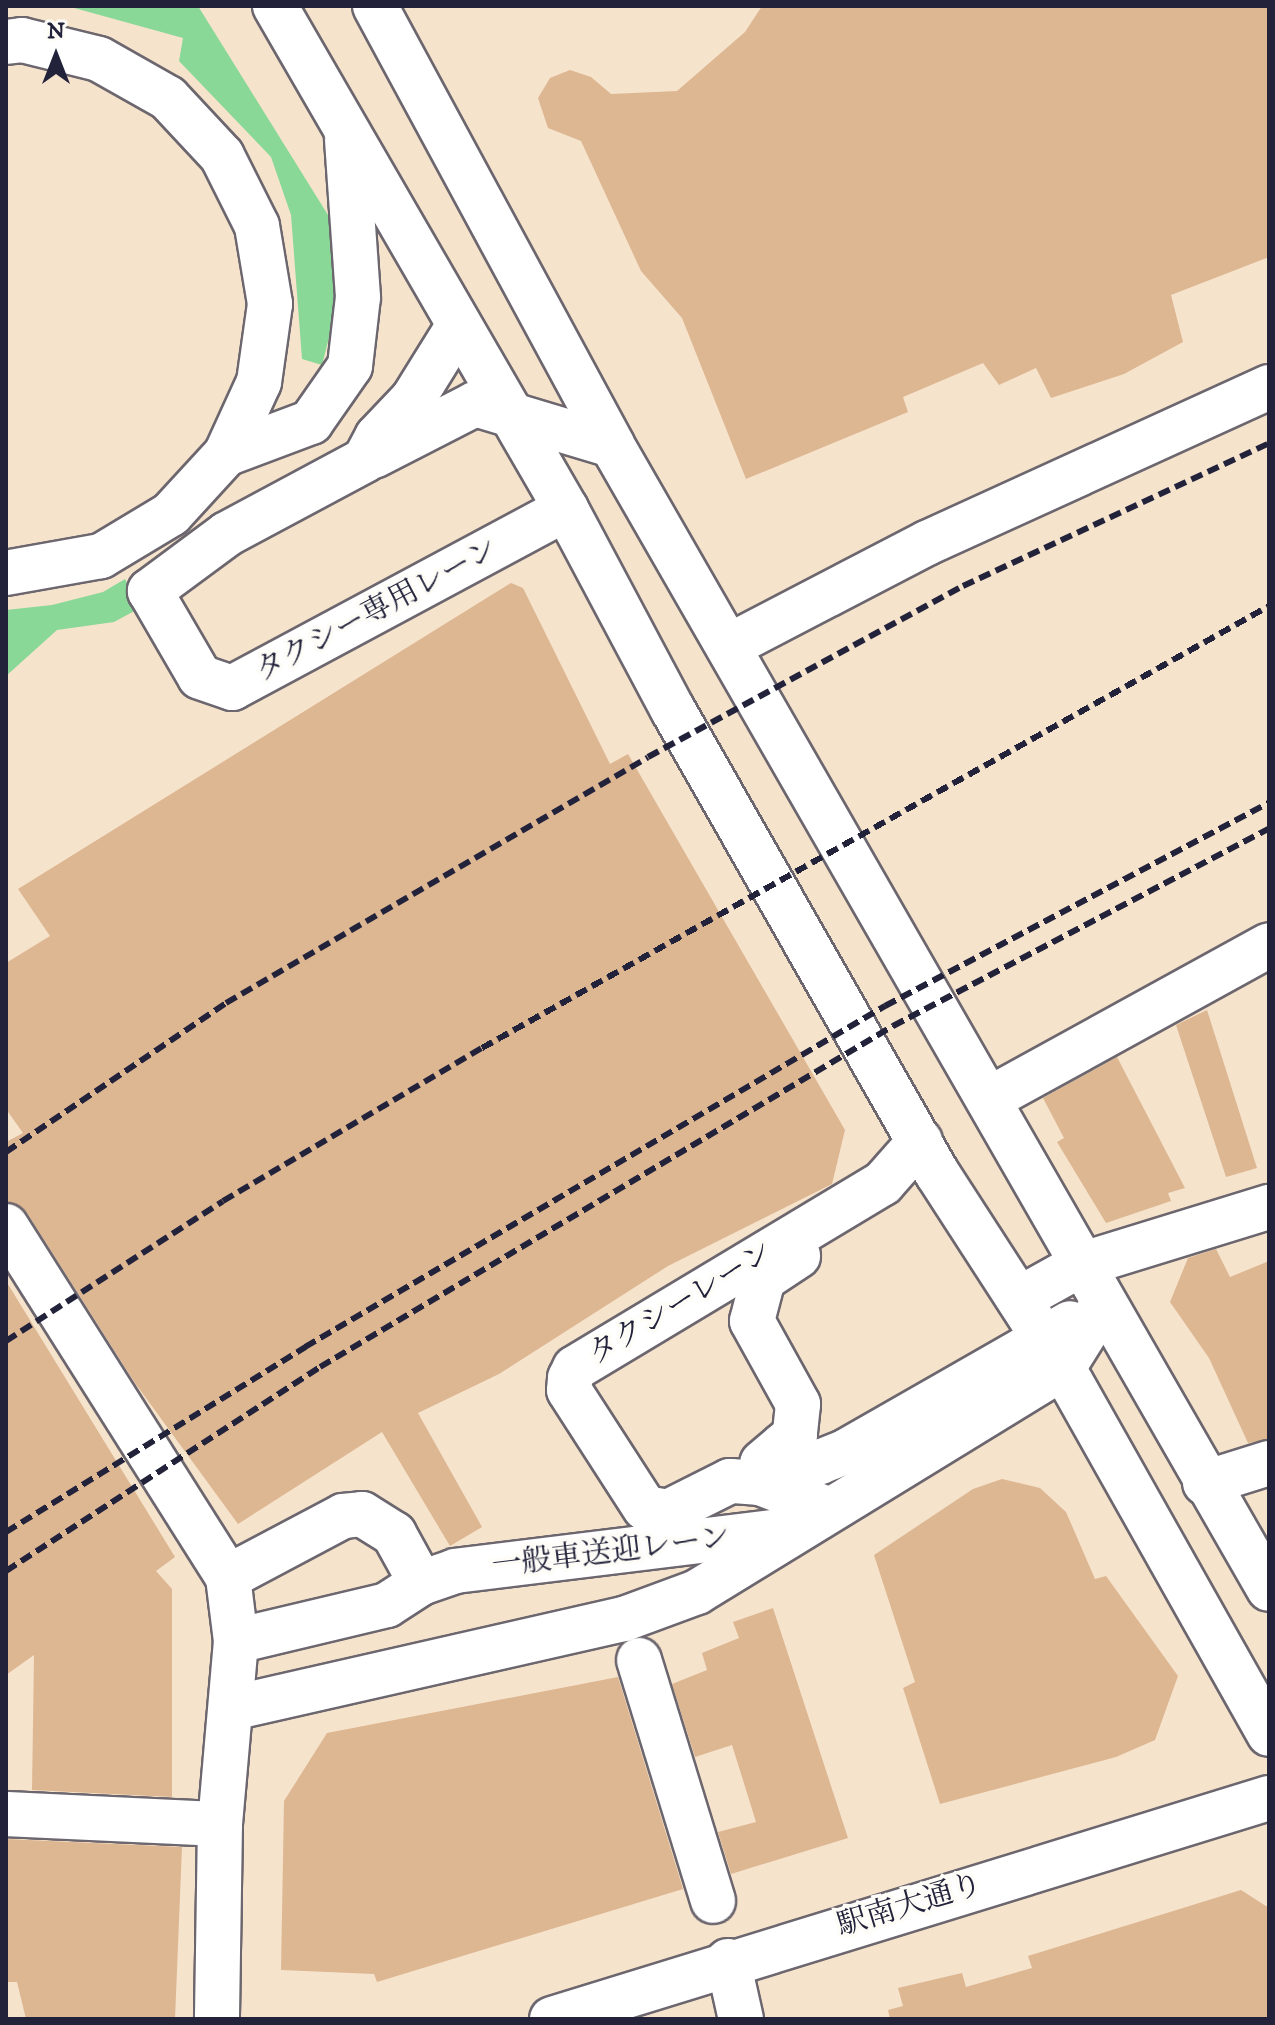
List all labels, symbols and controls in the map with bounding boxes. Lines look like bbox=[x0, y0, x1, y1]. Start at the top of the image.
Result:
north arrow bbox=[16, 16, 96, 96]
text: N bbox=[47, 18, 65, 45]
street label: タクシー専用レーン bbox=[249, 532, 505, 690]
street label: タクシーレーン bbox=[582, 1234, 780, 1374]
street label: 一般車送迎レーン bbox=[490, 1521, 732, 1585]
street label: 駅南大通り bbox=[833, 1867, 987, 1945]

